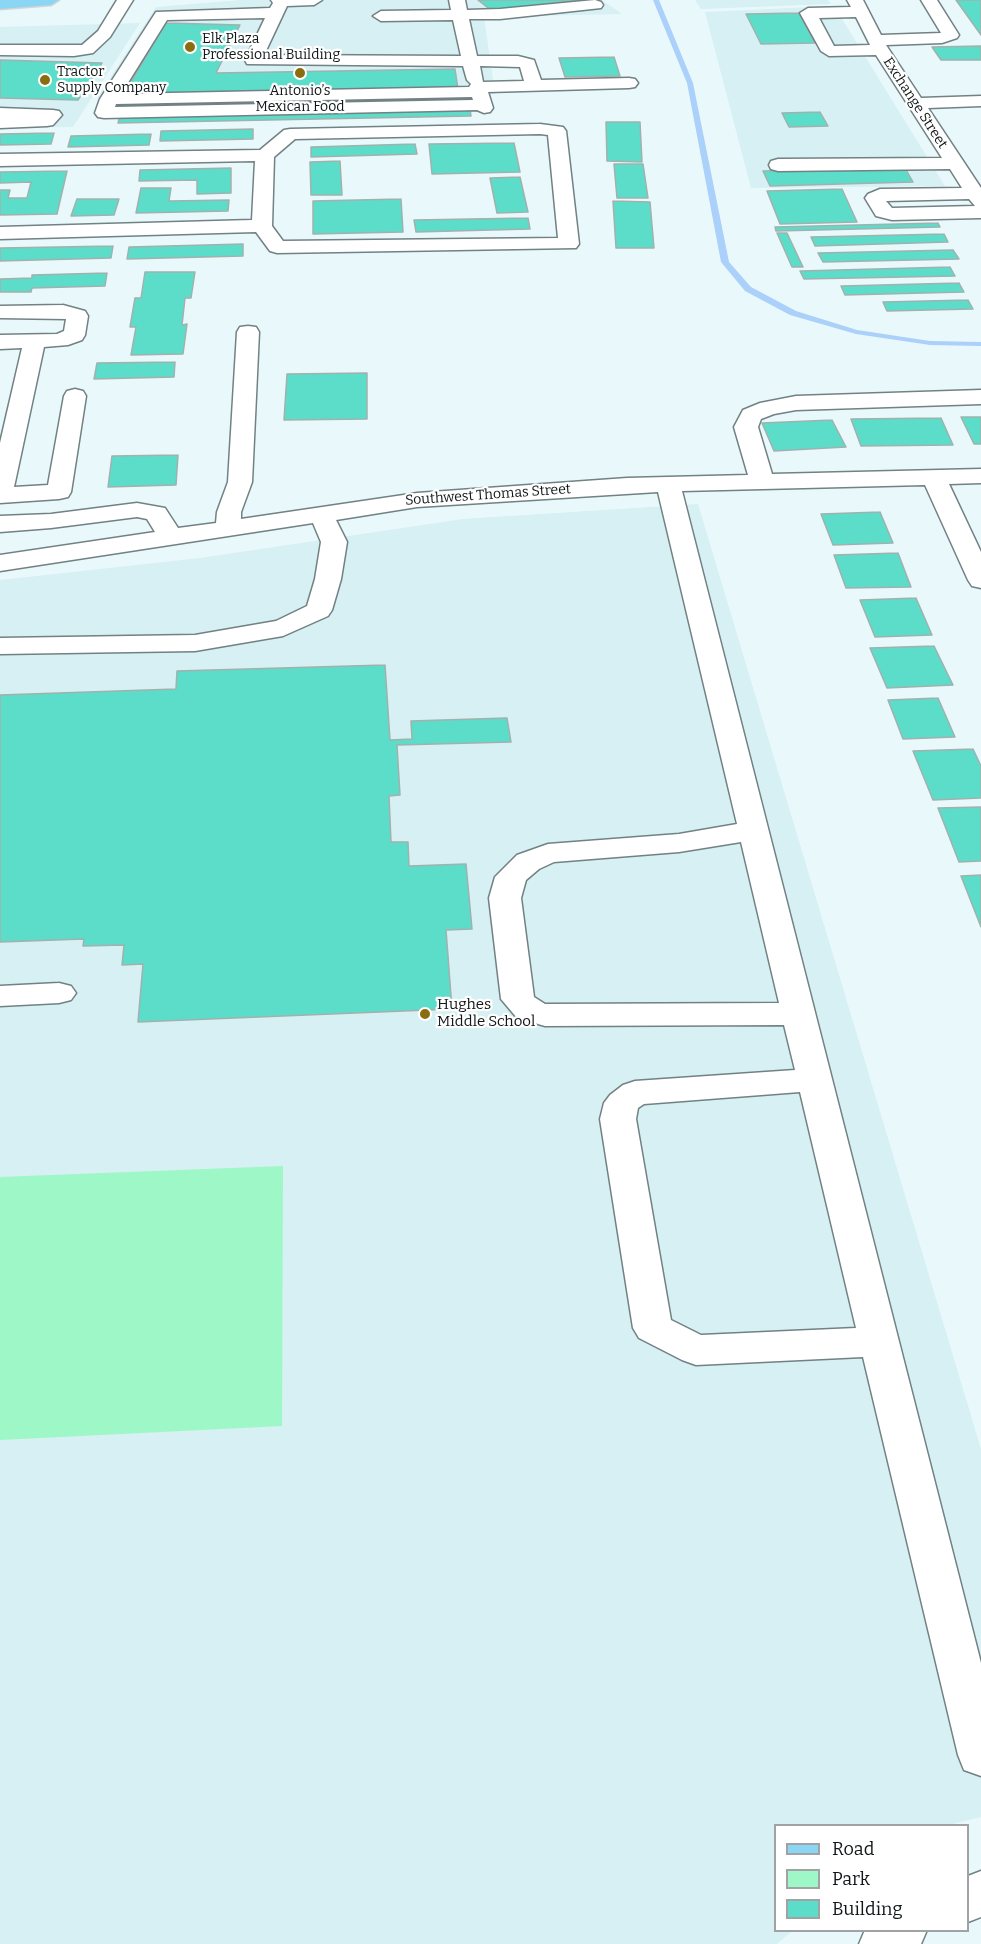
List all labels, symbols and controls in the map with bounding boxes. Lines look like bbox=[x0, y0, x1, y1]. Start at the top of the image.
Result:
place label: Elk Plaza Professional Building bbox=[202, 31, 340, 63]
marker: Elk Plaza Professional Building bbox=[183, 40, 197, 54]
street label: Exchange Street bbox=[879, 54, 951, 152]
place label: Tractor Supply Company bbox=[57, 64, 166, 96]
marker: Antonio’s Mexican Food bbox=[293, 66, 307, 80]
marker: Tractor Supply Company bbox=[38, 73, 52, 87]
place label: Antonio’s Mexican Food bbox=[256, 83, 344, 116]
street label: Southwest Thomas Street bbox=[405, 481, 571, 509]
place label: Hughes Middle School bbox=[437, 996, 535, 1031]
marker: Hughes Middle School bbox=[418, 1007, 432, 1021]
legend bbox=[774, 1824, 969, 1932]
text: Road bbox=[832, 1838, 874, 1860]
text: Park bbox=[832, 1868, 870, 1890]
text: Building bbox=[832, 1898, 903, 1920]

